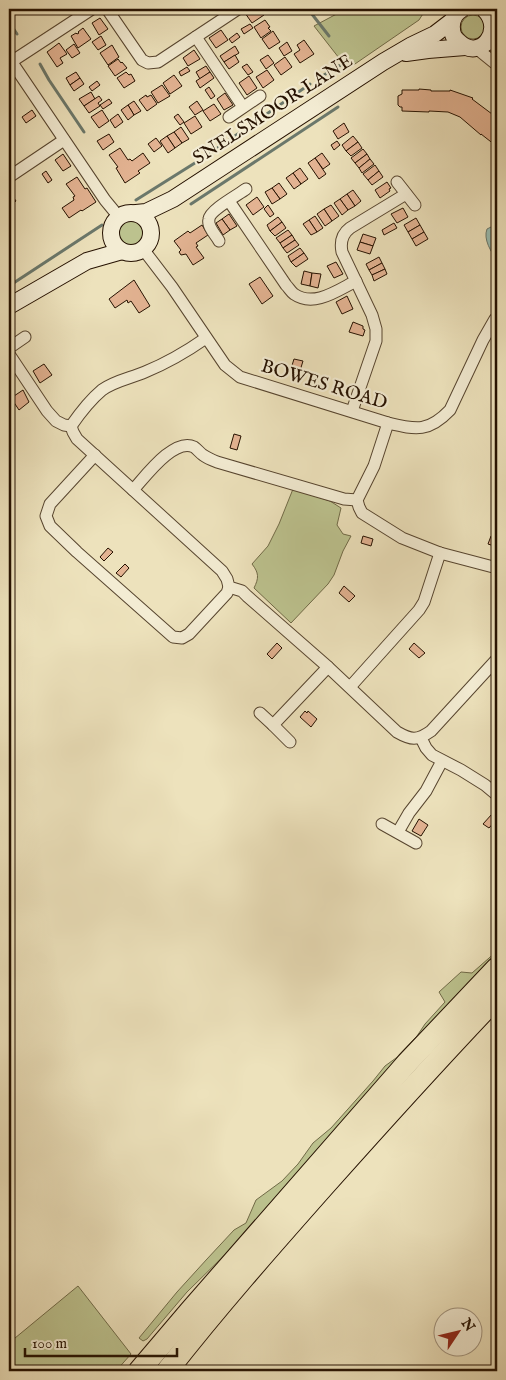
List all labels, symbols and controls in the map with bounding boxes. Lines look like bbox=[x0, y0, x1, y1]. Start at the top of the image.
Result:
street label: SNELSMOOR LANE bbox=[188, 49, 358, 171]
street label: BOWES ROAD bbox=[258, 354, 390, 416]
north arrow bbox=[434, 1308, 484, 1358]
text: N bbox=[456, 1314, 479, 1335]
scale bar bbox=[25, 1325, 178, 1357]
text: 100 m bbox=[32, 1334, 68, 1353]

